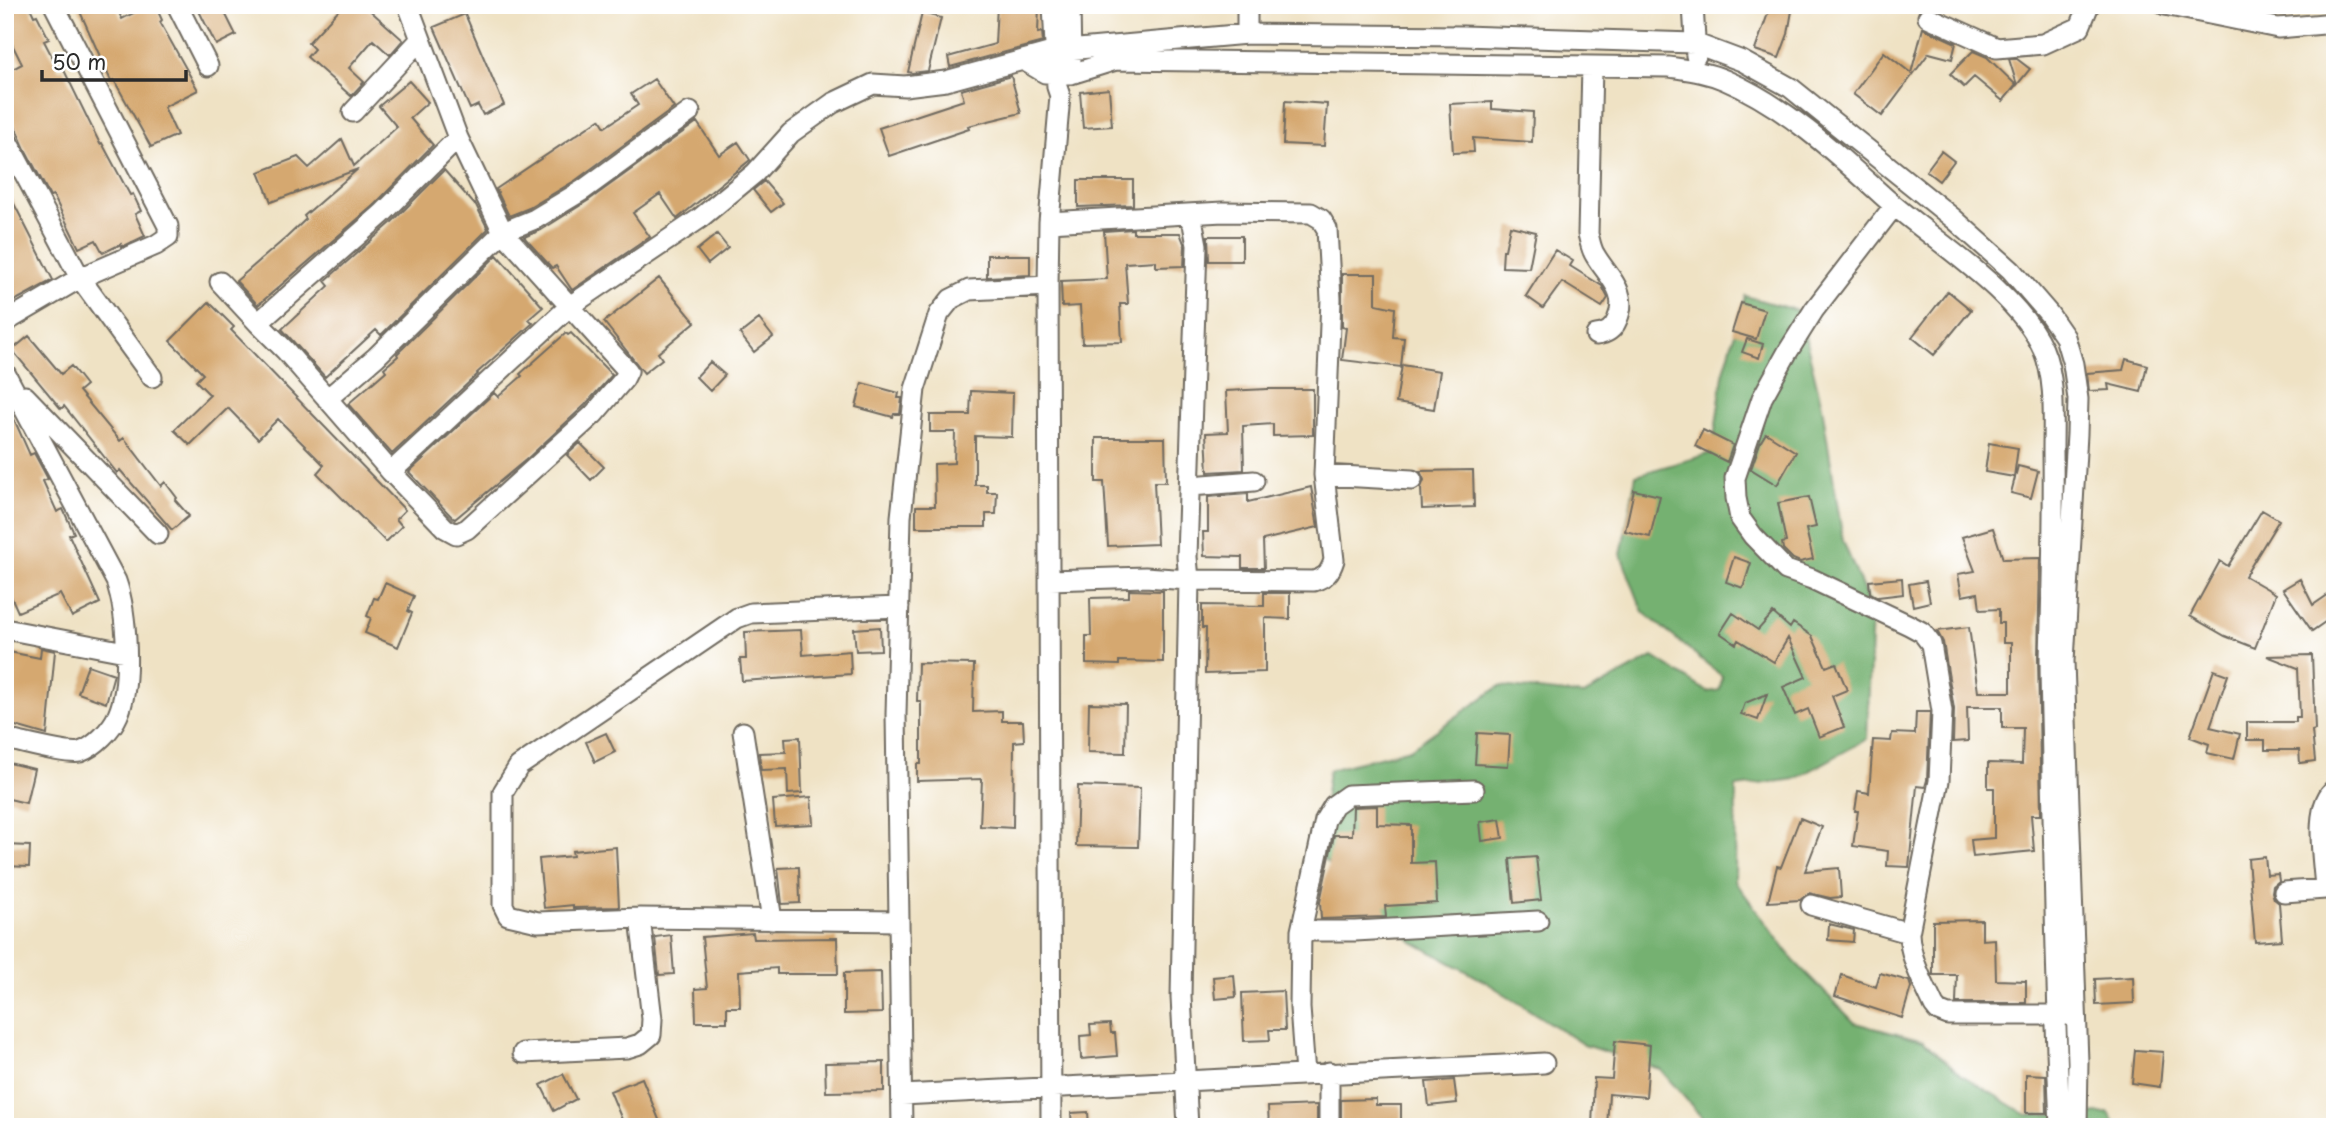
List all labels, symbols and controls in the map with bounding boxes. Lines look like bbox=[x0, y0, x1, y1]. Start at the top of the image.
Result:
scale bar bbox=[42, 38, 186, 82]
text: 50 m bbox=[52, 45, 106, 77]

